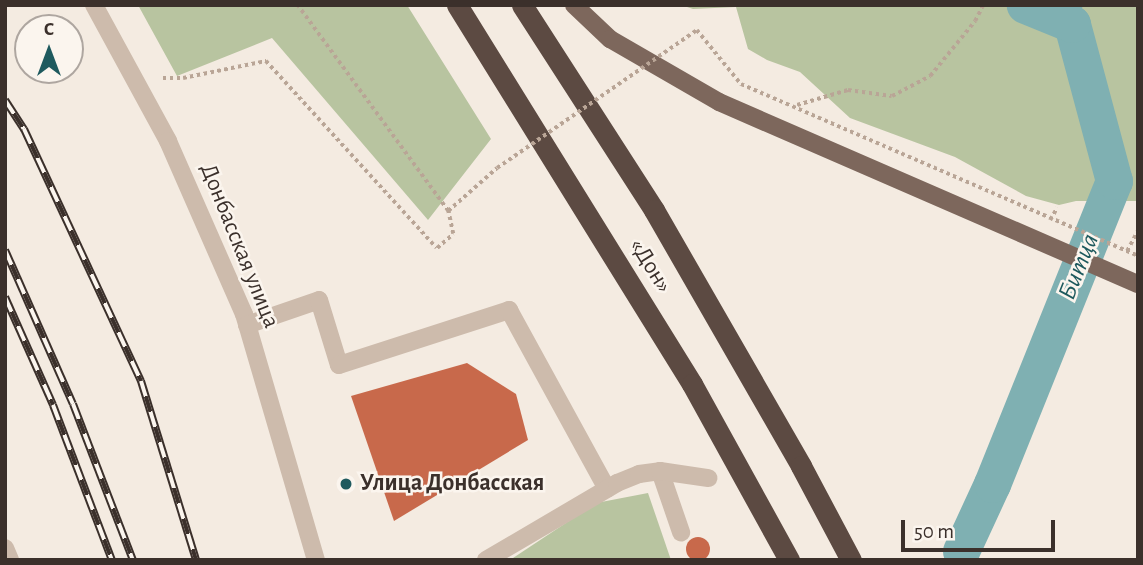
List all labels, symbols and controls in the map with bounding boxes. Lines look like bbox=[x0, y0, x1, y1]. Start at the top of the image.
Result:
north arrow bbox=[14, 14, 84, 84]
text: С bbox=[44, 20, 54, 39]
street label: Донбасская улица bbox=[193, 159, 285, 333]
water label: Битца bbox=[1052, 229, 1106, 305]
street label: «Дон» bbox=[622, 233, 678, 299]
place label: Улица Донбасская bbox=[360, 470, 545, 498]
marker: Улица Донбасская bbox=[338, 476, 354, 492]
scale bar bbox=[905, 505, 1059, 550]
text: 50 m bbox=[914, 521, 954, 542]

